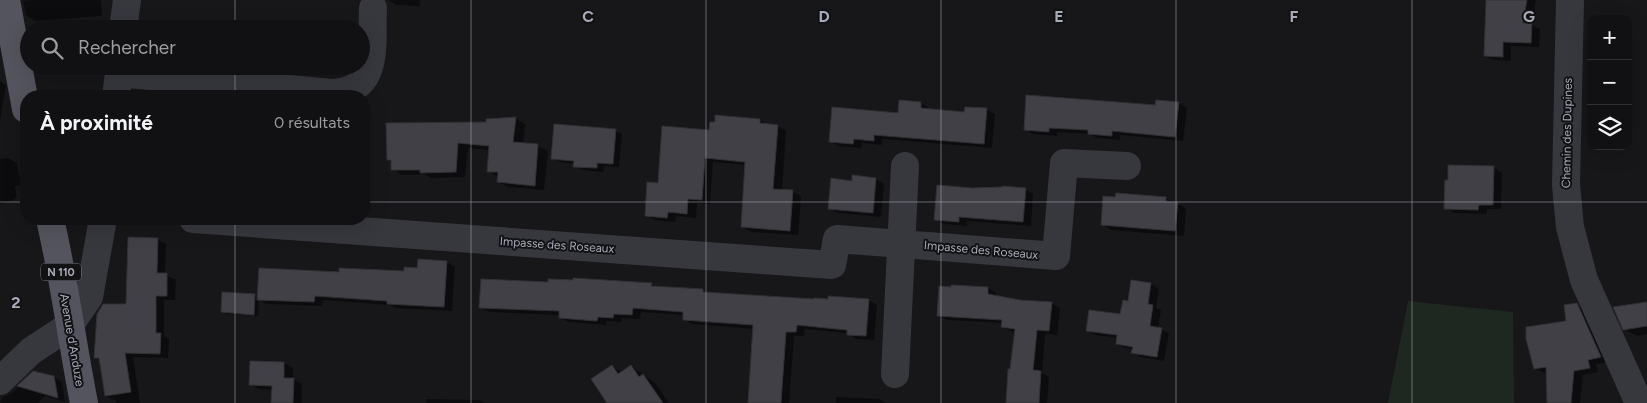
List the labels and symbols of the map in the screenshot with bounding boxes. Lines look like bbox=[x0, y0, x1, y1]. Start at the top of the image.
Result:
text: C bbox=[582, 7, 594, 26]
text: D bbox=[818, 7, 830, 26]
text: E bbox=[1054, 7, 1064, 26]
text: F bbox=[1290, 7, 1299, 26]
text: G bbox=[1523, 7, 1535, 26]
street label: Chemin des Dupines bbox=[1559, 77, 1575, 188]
street label: Impasse des Roseaux bbox=[499, 234, 615, 256]
street label: Impasse des Roseaux bbox=[923, 238, 1039, 262]
road number: N 110 bbox=[41, 264, 81, 280]
text: 2 bbox=[11, 293, 21, 312]
street label: Avenue d'Anduze bbox=[57, 293, 87, 388]

